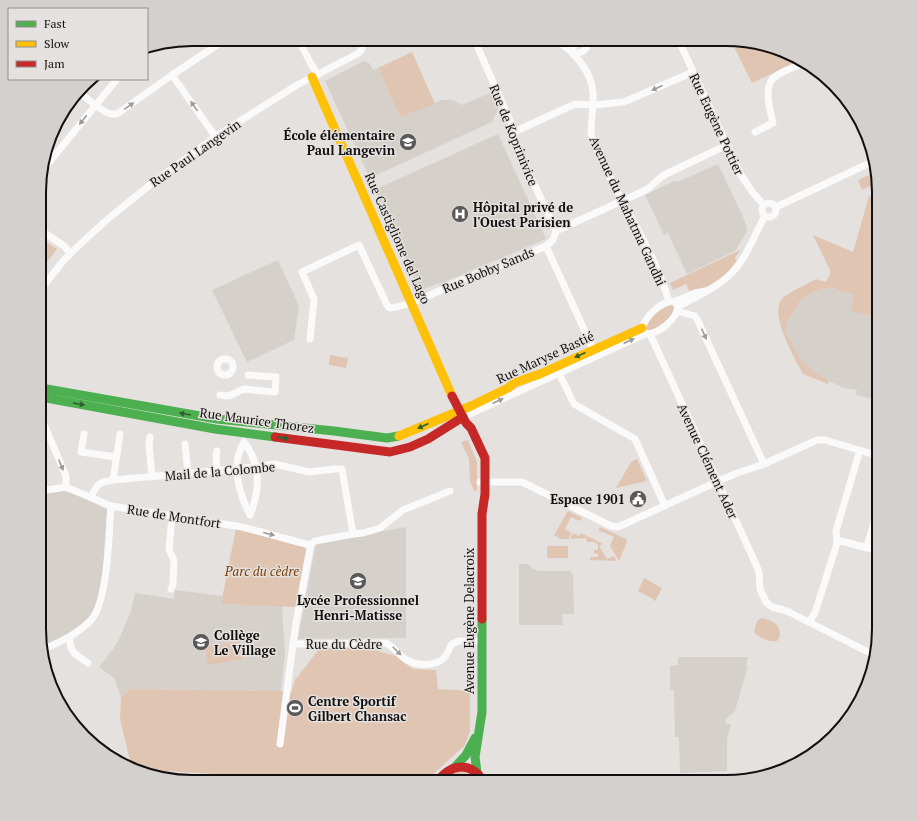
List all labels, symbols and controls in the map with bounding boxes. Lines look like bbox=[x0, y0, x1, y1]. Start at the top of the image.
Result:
legend bbox=[8, 8, 148, 80]
text: Fast bbox=[44, 16, 67, 31]
text: Slow bbox=[44, 36, 70, 51]
text: Jam bbox=[44, 56, 65, 71]
street label: Rue Eugène Pottier bbox=[685, 70, 749, 178]
street label: Rue de Koprinivice bbox=[485, 82, 543, 188]
one-way arrow bbox=[652, 85, 663, 91]
one-way arrow bbox=[190, 100, 198, 111]
one-way arrow bbox=[123, 102, 134, 110]
one-way arrow bbox=[78, 114, 87, 125]
street label: Rue Paul Langevin bbox=[146, 115, 244, 191]
place label: École élémentaire Paul Langevin bbox=[284, 126, 396, 159]
school or university icon: École élémentaire Paul Langevin bbox=[398, 132, 418, 152]
street label: Avenue du Mahatma Gandhi bbox=[585, 133, 671, 289]
street label: Rue Castiglione del Lago bbox=[361, 169, 435, 307]
place label: Hôpital privé de l'Ouest Parisien bbox=[473, 198, 573, 231]
hospital icon: Hôpital privé de l'Ouest Parisien bbox=[450, 204, 470, 224]
street label: Rue Bobby Sands bbox=[439, 242, 537, 298]
street label: Rue Maryse Bastié bbox=[493, 326, 597, 388]
one-way arrow bbox=[701, 328, 707, 340]
one-way arrow bbox=[624, 338, 635, 344]
one-way arrow bbox=[575, 352, 586, 358]
one-way arrow bbox=[493, 398, 504, 404]
street label: Avenue Clément Ader bbox=[673, 400, 743, 522]
one-way arrow bbox=[73, 401, 85, 407]
street label: Rue Maurice Thorez bbox=[198, 403, 316, 437]
one-way arrow bbox=[179, 410, 191, 416]
one-way arrow bbox=[418, 423, 429, 429]
one-way arrow bbox=[277, 435, 289, 441]
street label: Mail de la Colombe bbox=[164, 457, 276, 485]
one-way arrow bbox=[58, 459, 64, 471]
public building icon: Espace 1901 bbox=[628, 489, 648, 509]
place label: Espace 1901 bbox=[550, 490, 625, 508]
street label: Rue de Montfort bbox=[126, 500, 222, 532]
one-way arrow bbox=[263, 531, 275, 537]
street label: Avenue Eugène Delacroix bbox=[460, 547, 478, 694]
park label: Parc du cèdre bbox=[224, 562, 299, 580]
school or university icon: Lycée Professionnel Henri-Matisse bbox=[348, 571, 368, 591]
place label: Lycée Professionnel Henri-Matisse bbox=[297, 591, 419, 624]
place label: Collège Le Village bbox=[214, 626, 276, 659]
school or university icon: Collège Le Village bbox=[191, 632, 211, 652]
street label: Rue du Cèdre bbox=[306, 635, 382, 653]
one-way arrow bbox=[392, 646, 401, 656]
place label: Centre Sportif Gilbert Chansac bbox=[308, 692, 407, 725]
sports icon: Centre Sportif Gilbert Chansac bbox=[285, 698, 305, 718]

